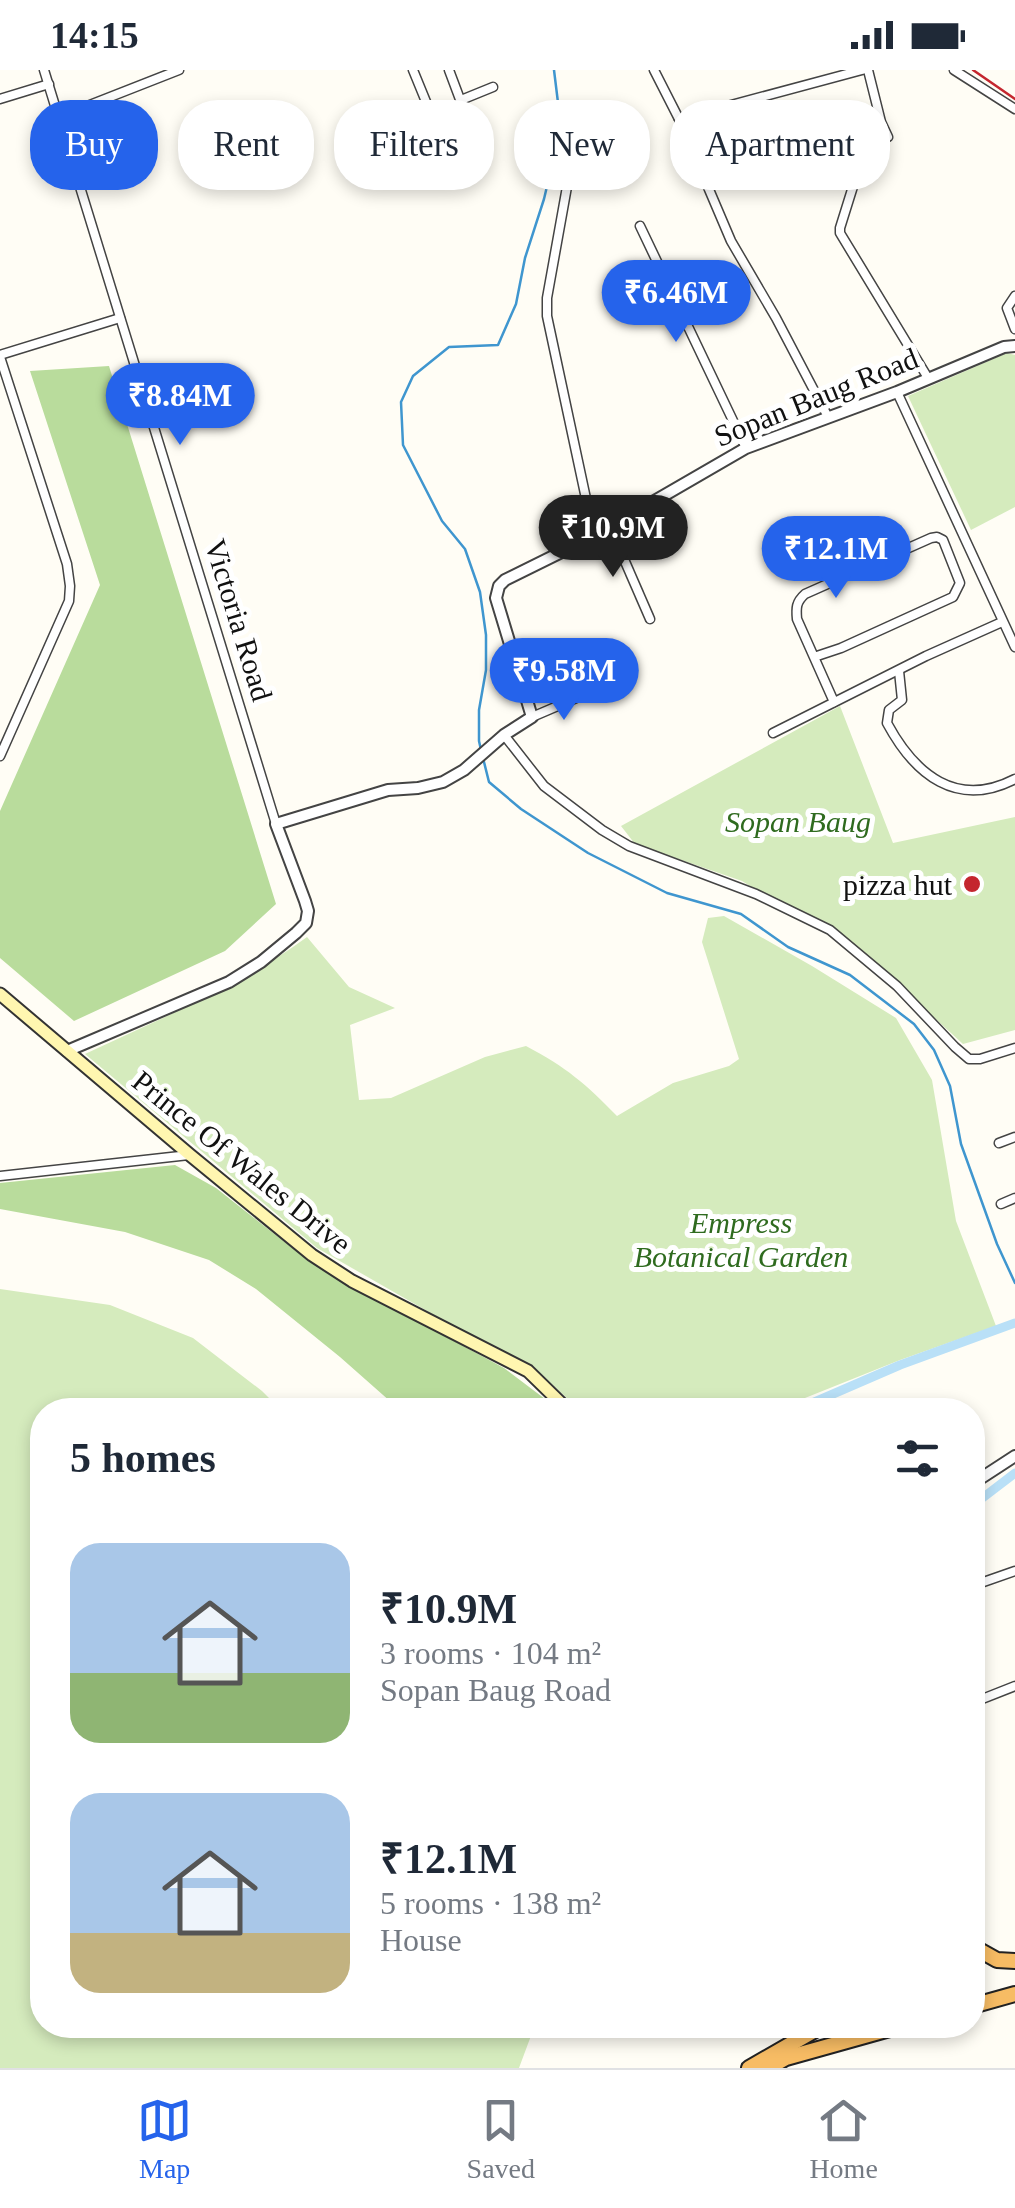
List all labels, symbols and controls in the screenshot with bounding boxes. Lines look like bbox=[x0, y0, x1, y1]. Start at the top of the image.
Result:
text: 14:15 bbox=[50, 14, 139, 56]
chip: Buy bbox=[30, 100, 158, 190]
chip: Rent bbox=[178, 100, 314, 190]
chip: Filters bbox=[334, 100, 494, 190]
chip: New bbox=[514, 100, 650, 190]
chip: Apartment bbox=[670, 100, 890, 190]
pin: ₹6.46M bbox=[595, 260, 757, 345]
text: ₹6.46M bbox=[624, 274, 728, 310]
street label: Sopan Baug Road bbox=[709, 341, 923, 453]
pin: ₹8.84M bbox=[99, 363, 261, 448]
text: ₹8.84M bbox=[128, 377, 232, 413]
pin: ₹10.9M bbox=[532, 495, 694, 580]
text: ₹10.9M bbox=[561, 509, 665, 545]
pin: ₹12.1M bbox=[755, 516, 917, 601]
text: ₹12.1M bbox=[784, 530, 888, 566]
street label: Victoria Road bbox=[199, 535, 279, 705]
pin: ₹9.58M bbox=[483, 638, 645, 723]
text: ₹9.58M bbox=[512, 652, 616, 688]
park label: Sopan Baug bbox=[725, 805, 871, 838]
place label: pizza hut bbox=[843, 868, 953, 901]
marker: pizza hut bbox=[961, 873, 983, 895]
street label: Prince Of Wales Drive bbox=[126, 1064, 358, 1260]
park label: Empress Botanical Garden bbox=[634, 1206, 848, 1273]
icon: filters bbox=[890, 1431, 945, 1486]
text: 5 homes bbox=[70, 1435, 216, 1481]
icon: home bbox=[150, 1583, 270, 1703]
text: ₹10.9M bbox=[380, 1586, 517, 1632]
text: 3 rooms · 104 m² bbox=[380, 1635, 601, 1671]
text: Sopan Baug Road bbox=[380, 1672, 611, 1708]
icon: home bbox=[150, 1833, 270, 1953]
text: ₹12.1M bbox=[380, 1836, 517, 1882]
text: 5 rooms · 138 m² bbox=[380, 1885, 601, 1921]
text: House bbox=[380, 1922, 462, 1958]
tab: Map bbox=[137, 2093, 192, 2185]
tab: Saved bbox=[467, 2093, 535, 2185]
tab: Home bbox=[809, 2093, 878, 2185]

